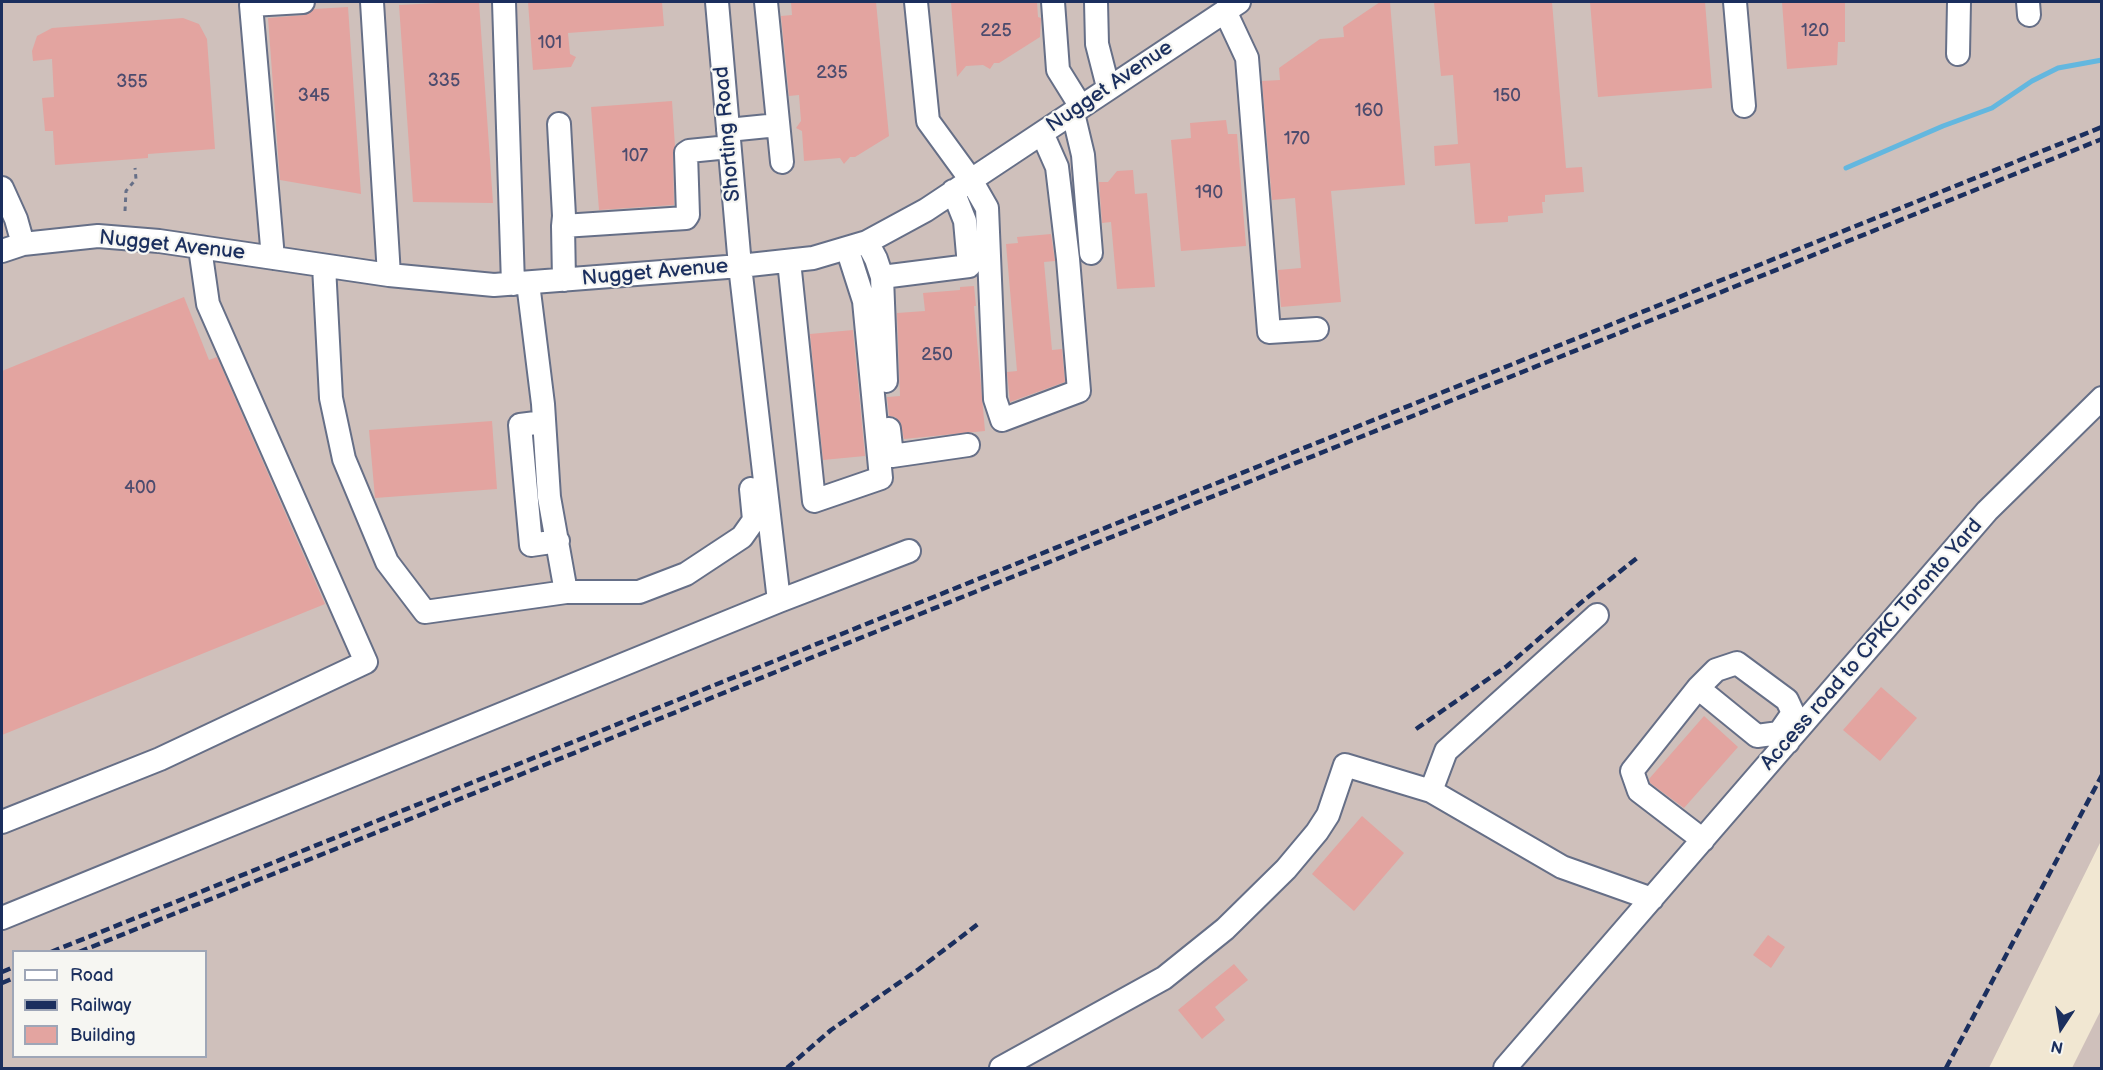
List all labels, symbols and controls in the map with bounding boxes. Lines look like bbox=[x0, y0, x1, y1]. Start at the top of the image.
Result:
house number: 225 bbox=[980, 20, 1012, 42]
house number: 120 bbox=[1801, 20, 1829, 42]
house number: 101 bbox=[538, 32, 562, 54]
street label: Nugget Avenue bbox=[1042, 35, 1178, 139]
house number: 235 bbox=[816, 62, 848, 84]
street label: Shorting Road bbox=[710, 65, 746, 203]
house number: 335 bbox=[428, 70, 460, 92]
house number: 355 bbox=[116, 71, 148, 93]
house number: 345 bbox=[298, 85, 330, 107]
house number: 150 bbox=[1493, 85, 1521, 107]
house number: 160 bbox=[1355, 100, 1383, 122]
house number: 170 bbox=[1284, 128, 1310, 150]
house number: 107 bbox=[622, 145, 648, 167]
house number: 190 bbox=[1195, 182, 1223, 204]
street label: Nugget Avenue bbox=[98, 226, 246, 266]
street label: Nugget Avenue bbox=[581, 254, 729, 292]
house number: 250 bbox=[921, 344, 953, 366]
house number: 400 bbox=[124, 477, 156, 499]
street label: Access road to CPKC Toronto Yard bbox=[1756, 514, 1988, 776]
legend bbox=[12, 950, 207, 1058]
text: Road bbox=[70, 965, 114, 986]
text: Railway bbox=[70, 995, 132, 1016]
north arrow bbox=[2031, 998, 2091, 1058]
text: Building bbox=[70, 1025, 136, 1046]
text: N bbox=[2049, 1036, 2065, 1057]

